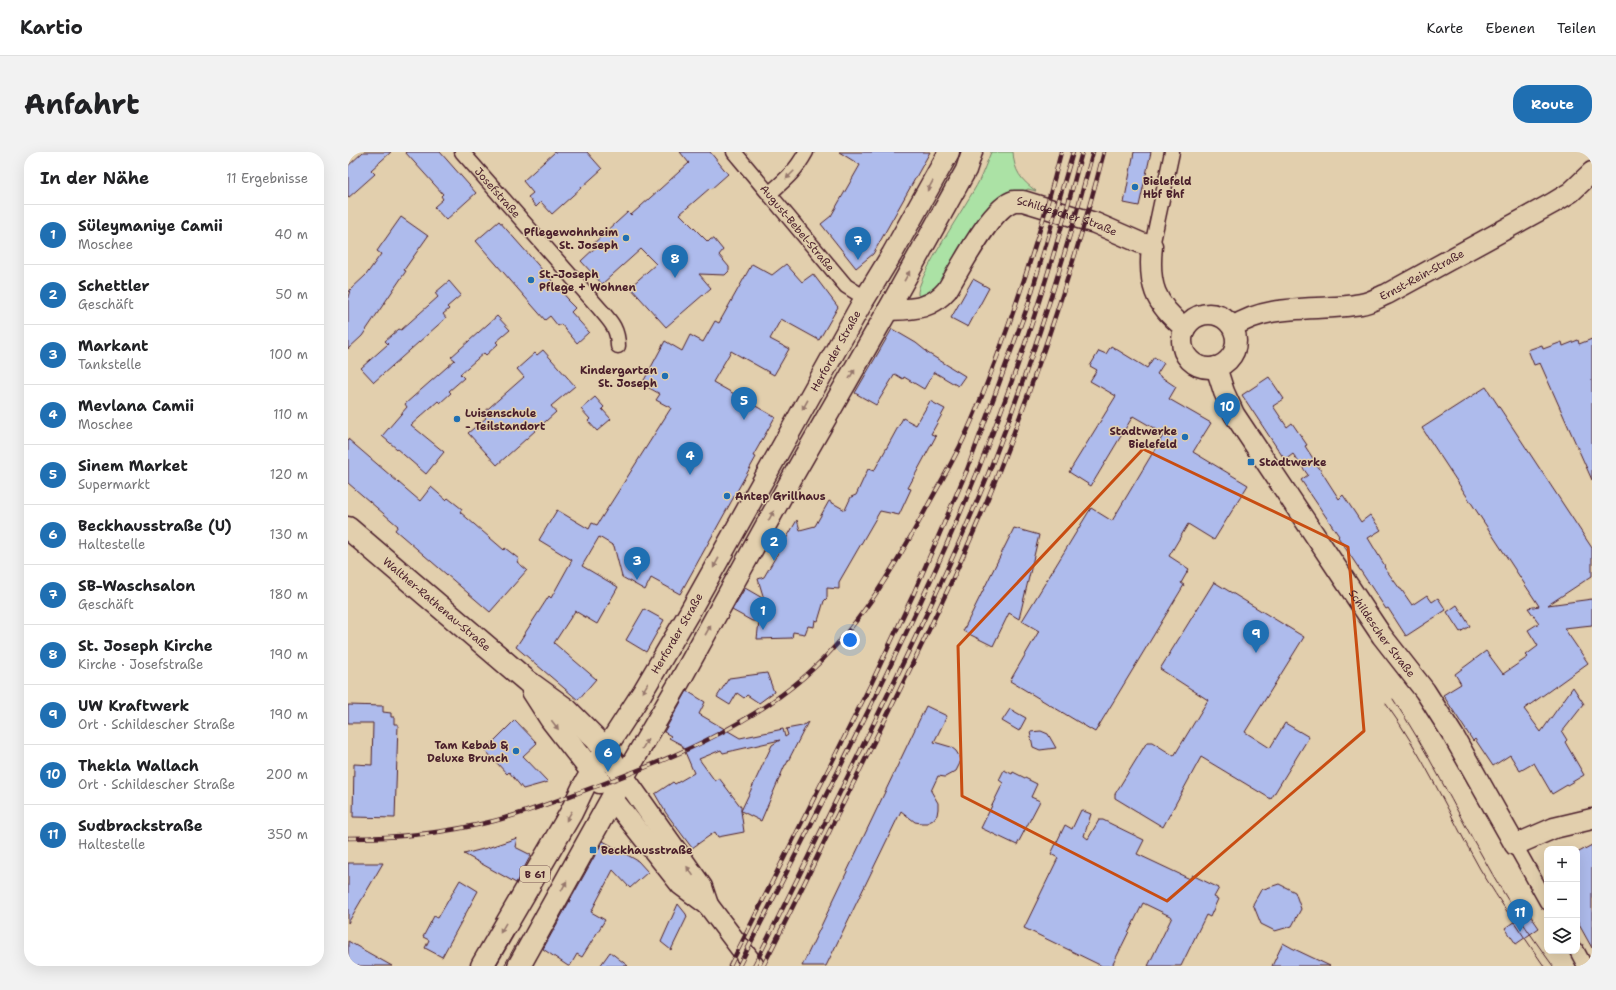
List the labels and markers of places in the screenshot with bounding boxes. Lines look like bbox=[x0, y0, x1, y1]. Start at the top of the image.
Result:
place label: Bielefeld Hbf Bhf bbox=[1143, 174, 1192, 202]
marker: Bielefeld Hbf Bhf bbox=[1130, 182, 1140, 192]
place label: Pflegewohnheim St. Joseph bbox=[524, 225, 619, 253]
pin: 7 bbox=[845, 227, 871, 260]
marker: Pflegewohnheim St. Joseph bbox=[621, 233, 631, 243]
pin: 8 bbox=[662, 245, 688, 278]
place label: St.-Joseph Pflege + Wohnen bbox=[539, 267, 637, 295]
marker: St.-Joseph Pflege + Wohnen bbox=[526, 275, 536, 285]
place label: Kindergarten St. Joseph bbox=[580, 363, 658, 391]
marker: Kindergarten St. Joseph bbox=[660, 371, 670, 381]
pin: 5 bbox=[731, 387, 757, 420]
pin: 10 bbox=[1214, 393, 1240, 426]
place label: Luisenschule - Teilstandort bbox=[465, 406, 546, 434]
marker: Luisenschule - Teilstandort bbox=[452, 414, 462, 424]
place label: Stadtwerke Bielefeld bbox=[1109, 424, 1177, 452]
marker: Stadtwerke Bielefeld bbox=[1180, 432, 1190, 442]
pin: 4 bbox=[677, 442, 703, 475]
place label: Stadtwerke bbox=[1259, 455, 1327, 470]
marker: Stadtwerke bbox=[1246, 457, 1256, 467]
place label: Antep Grillhaus bbox=[735, 489, 826, 504]
marker: Antep Grillhaus bbox=[722, 491, 732, 501]
pin: 2 bbox=[761, 528, 787, 561]
pin: 3 bbox=[624, 547, 650, 580]
pin: 1 bbox=[750, 597, 776, 630]
pin: 9 bbox=[1243, 620, 1269, 653]
place label: Tam Kebab & Deluxe Brunch bbox=[427, 738, 509, 766]
pin: 6 bbox=[595, 739, 621, 772]
marker: Tam Kebab & Deluxe Brunch bbox=[511, 746, 521, 756]
place label: Beckhausstraße bbox=[601, 843, 693, 858]
marker: Beckhausstraße bbox=[588, 845, 598, 855]
pin: 11 bbox=[1507, 899, 1533, 932]

